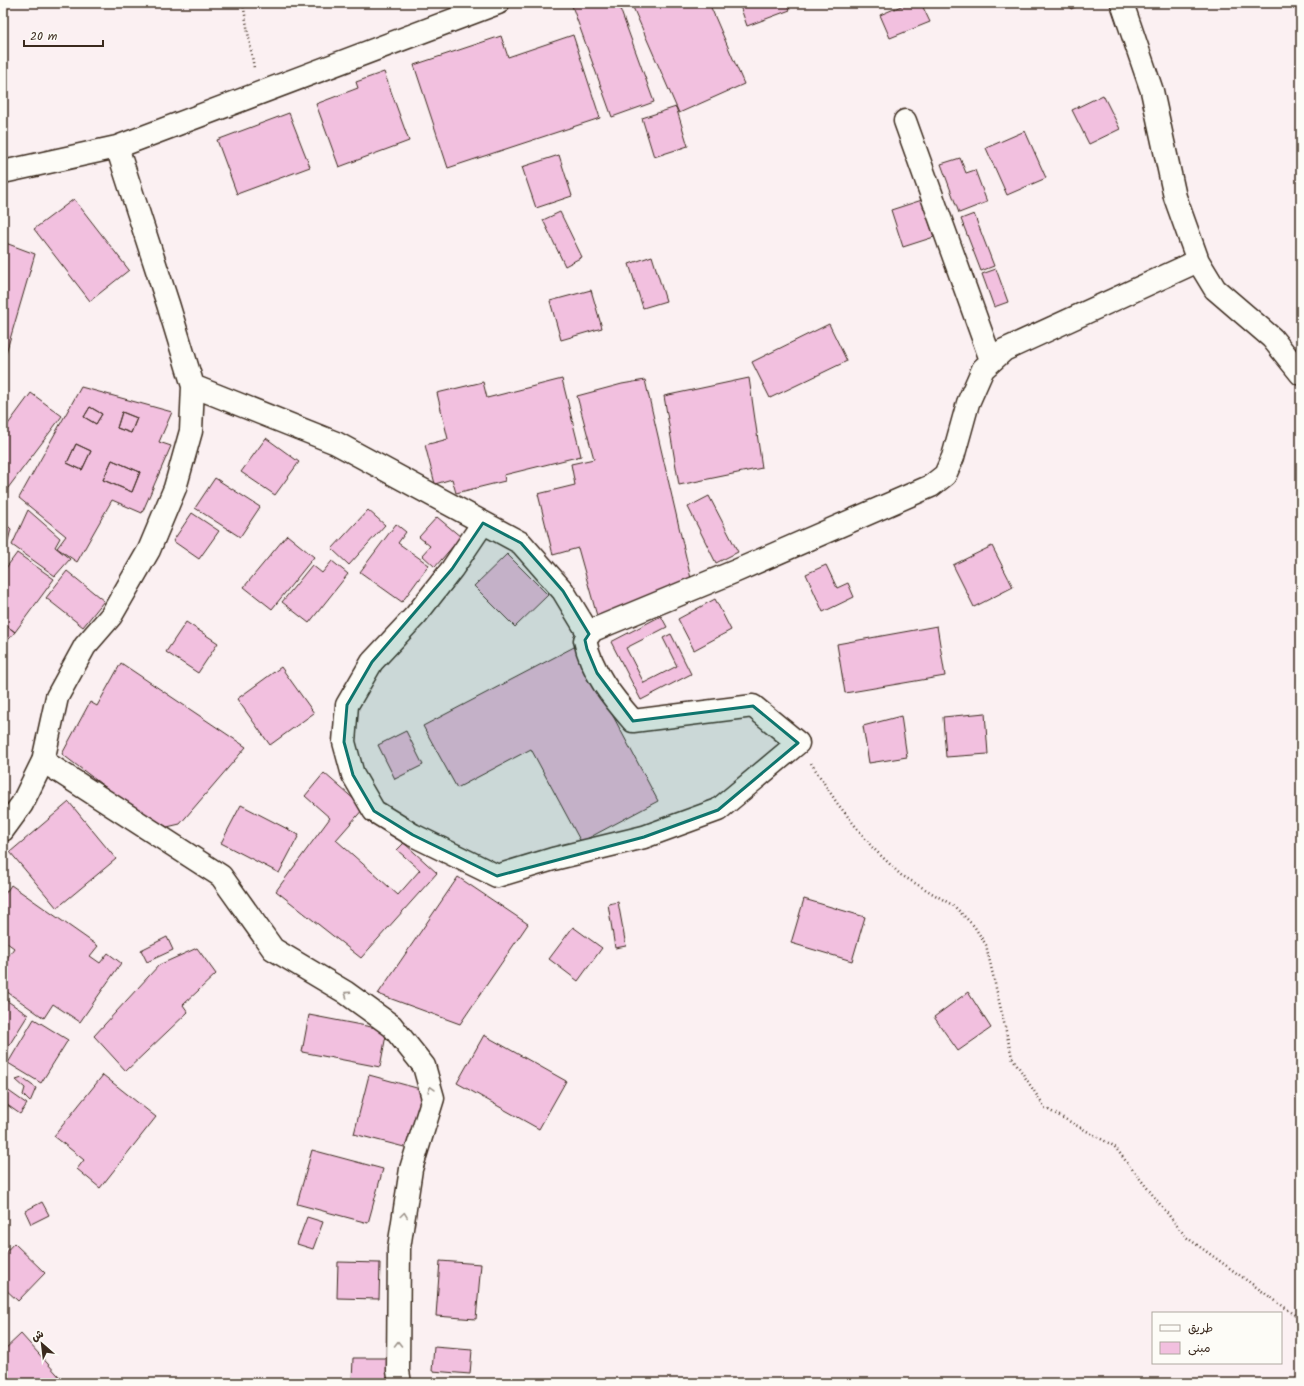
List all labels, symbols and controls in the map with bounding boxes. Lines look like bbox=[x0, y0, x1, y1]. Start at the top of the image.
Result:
scale bar bbox=[24, 22, 103, 48]
text: 20 m bbox=[30, 27, 58, 46]
one-way arrow bbox=[345, 992, 352, 999]
one-way arrow bbox=[427, 1086, 435, 1092]
one-way arrow bbox=[399, 1211, 408, 1218]
legend bbox=[1152, 1312, 1282, 1364]
text: طريق bbox=[1188, 1319, 1213, 1338]
north arrow bbox=[22, 1324, 62, 1364]
text: ش bbox=[28, 1325, 47, 1347]
text: مبنى bbox=[1188, 1339, 1211, 1358]
one-way arrow bbox=[394, 1341, 402, 1347]

